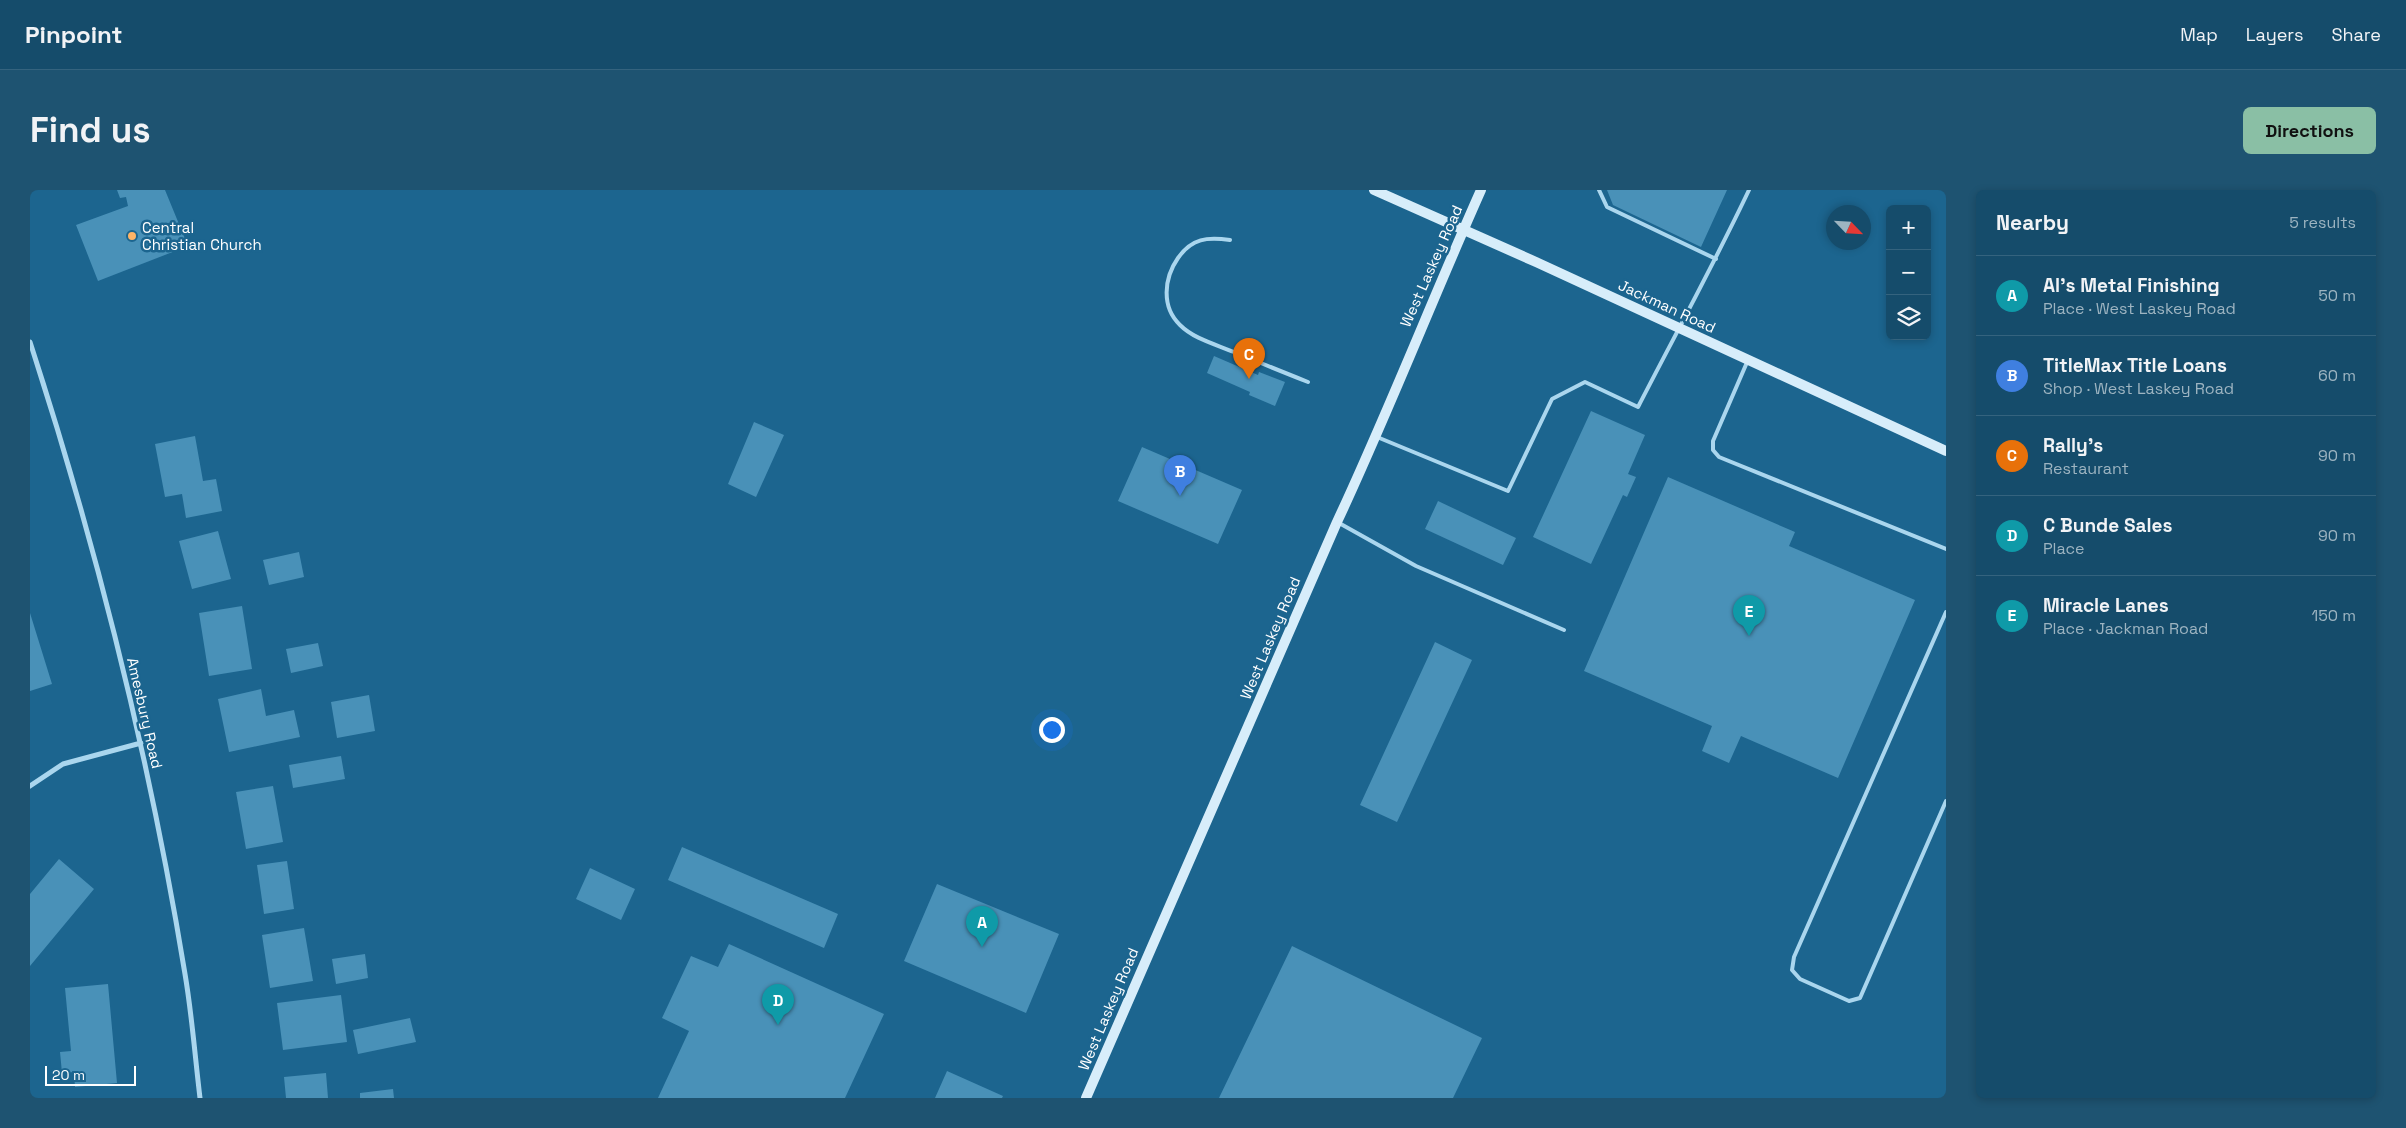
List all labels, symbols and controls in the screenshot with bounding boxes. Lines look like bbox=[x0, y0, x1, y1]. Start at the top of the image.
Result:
text: Pinpoint bbox=[25, 19, 122, 50]
text: Map bbox=[2180, 23, 2218, 46]
text: Layers bbox=[2246, 23, 2303, 46]
text: Share bbox=[2331, 23, 2381, 46]
button: Directions bbox=[2243, 107, 2376, 154]
text: Find us bbox=[30, 108, 151, 152]
street label: West Laskey Road bbox=[1396, 202, 1466, 330]
north arrow bbox=[1826, 205, 1871, 250]
map controls bbox=[1886, 205, 1931, 340]
button: + bbox=[1886, 205, 1931, 250]
text: Nearby bbox=[1996, 209, 2069, 236]
text: 5 results bbox=[2289, 212, 2356, 233]
place label: Central Christian Church bbox=[142, 218, 262, 254]
marker: Central Christian Church bbox=[126, 230, 138, 242]
button: − bbox=[1886, 250, 1931, 295]
text: Al's Metal Finishing bbox=[2043, 273, 2220, 298]
street label: Jackman Road bbox=[1615, 275, 1719, 337]
text: A bbox=[2007, 285, 2017, 306]
text: 50 m bbox=[2318, 285, 2356, 306]
button: layers bbox=[1886, 295, 1931, 340]
text: Place · West Laskey Road bbox=[2043, 298, 2236, 319]
pin: C bbox=[1233, 338, 1265, 379]
text: TitleMax Title Loans bbox=[2043, 353, 2227, 378]
text: B bbox=[2007, 365, 2017, 386]
text: 60 m bbox=[2318, 365, 2356, 386]
text: Shop · West Laskey Road bbox=[2043, 378, 2234, 399]
text: Rally's bbox=[2043, 433, 2103, 458]
text: C bbox=[2007, 445, 2017, 466]
text: 90 m bbox=[2318, 445, 2356, 466]
pin: B bbox=[1164, 455, 1196, 496]
text: Restaurant bbox=[2043, 458, 2129, 479]
text: C Bunde Sales bbox=[2043, 513, 2172, 538]
text: D bbox=[2007, 525, 2017, 546]
text: 90 m bbox=[2318, 525, 2356, 546]
text: Place bbox=[2043, 538, 2085, 559]
street label: West Laskey Road bbox=[1236, 574, 1304, 702]
text: Miracle Lanes bbox=[2043, 593, 2169, 618]
pin: E bbox=[1733, 595, 1765, 636]
text: E bbox=[2008, 605, 2016, 626]
text: 150 m bbox=[2312, 605, 2356, 626]
text: Place · Jackman Road bbox=[2043, 618, 2208, 639]
street label: Amesbury Road bbox=[123, 656, 167, 770]
your location bbox=[1039, 717, 1065, 743]
pin: A bbox=[966, 906, 998, 947]
street label: West Laskey Road bbox=[1074, 945, 1142, 1073]
pin: D bbox=[762, 984, 794, 1025]
scale bar bbox=[45, 1063, 136, 1086]
text: 20 m bbox=[52, 1066, 85, 1084]

